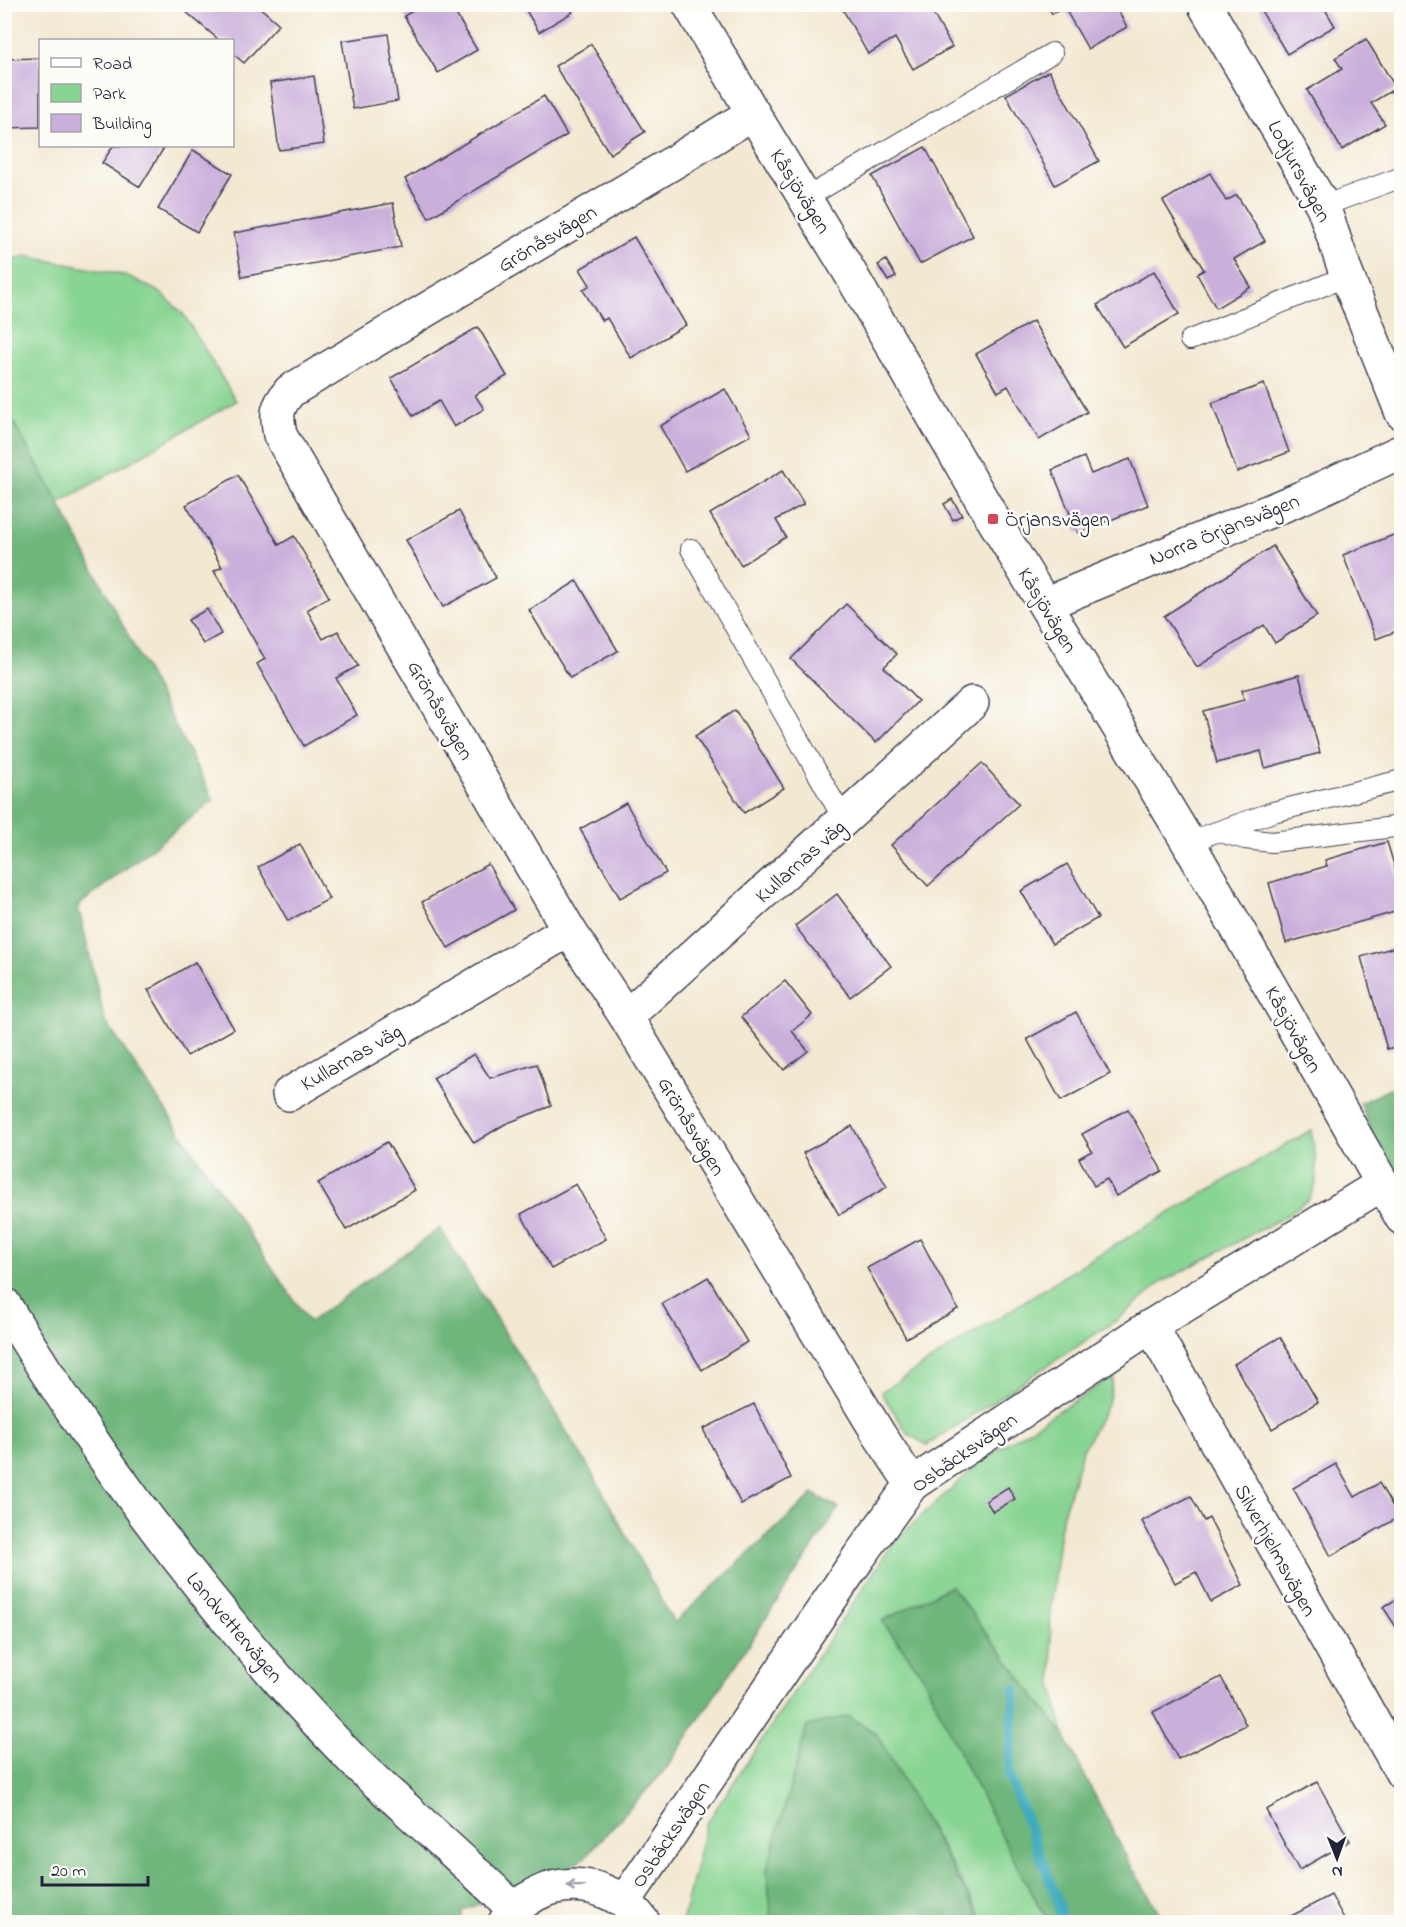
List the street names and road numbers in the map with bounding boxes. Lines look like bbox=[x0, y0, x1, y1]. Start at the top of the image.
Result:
street label: Lodjursvägen bbox=[1257, 116, 1338, 229]
street label: Kåsjövägen bbox=[760, 144, 837, 241]
street label: Grönåsvägen bbox=[493, 198, 604, 283]
street label: Norra Örjansvägen bbox=[1145, 487, 1305, 577]
street label: Kåsjövägen bbox=[1007, 562, 1084, 661]
street label: Grönåsvägen bbox=[397, 655, 480, 768]
street label: Kullarnas väg bbox=[749, 814, 855, 913]
street label: Kåsjövägen bbox=[1254, 981, 1328, 1080]
street label: Kullarnas väg bbox=[296, 1018, 409, 1102]
street label: Grönåsvägen bbox=[647, 1072, 732, 1183]
street label: Osbäcksvägen bbox=[906, 1406, 1025, 1503]
street label: Silverhjelmsvägen bbox=[1224, 1479, 1323, 1624]
street label: Landvettervägen bbox=[176, 1566, 289, 1692]
street label: Osbäcksvägen bbox=[625, 1776, 720, 1896]

